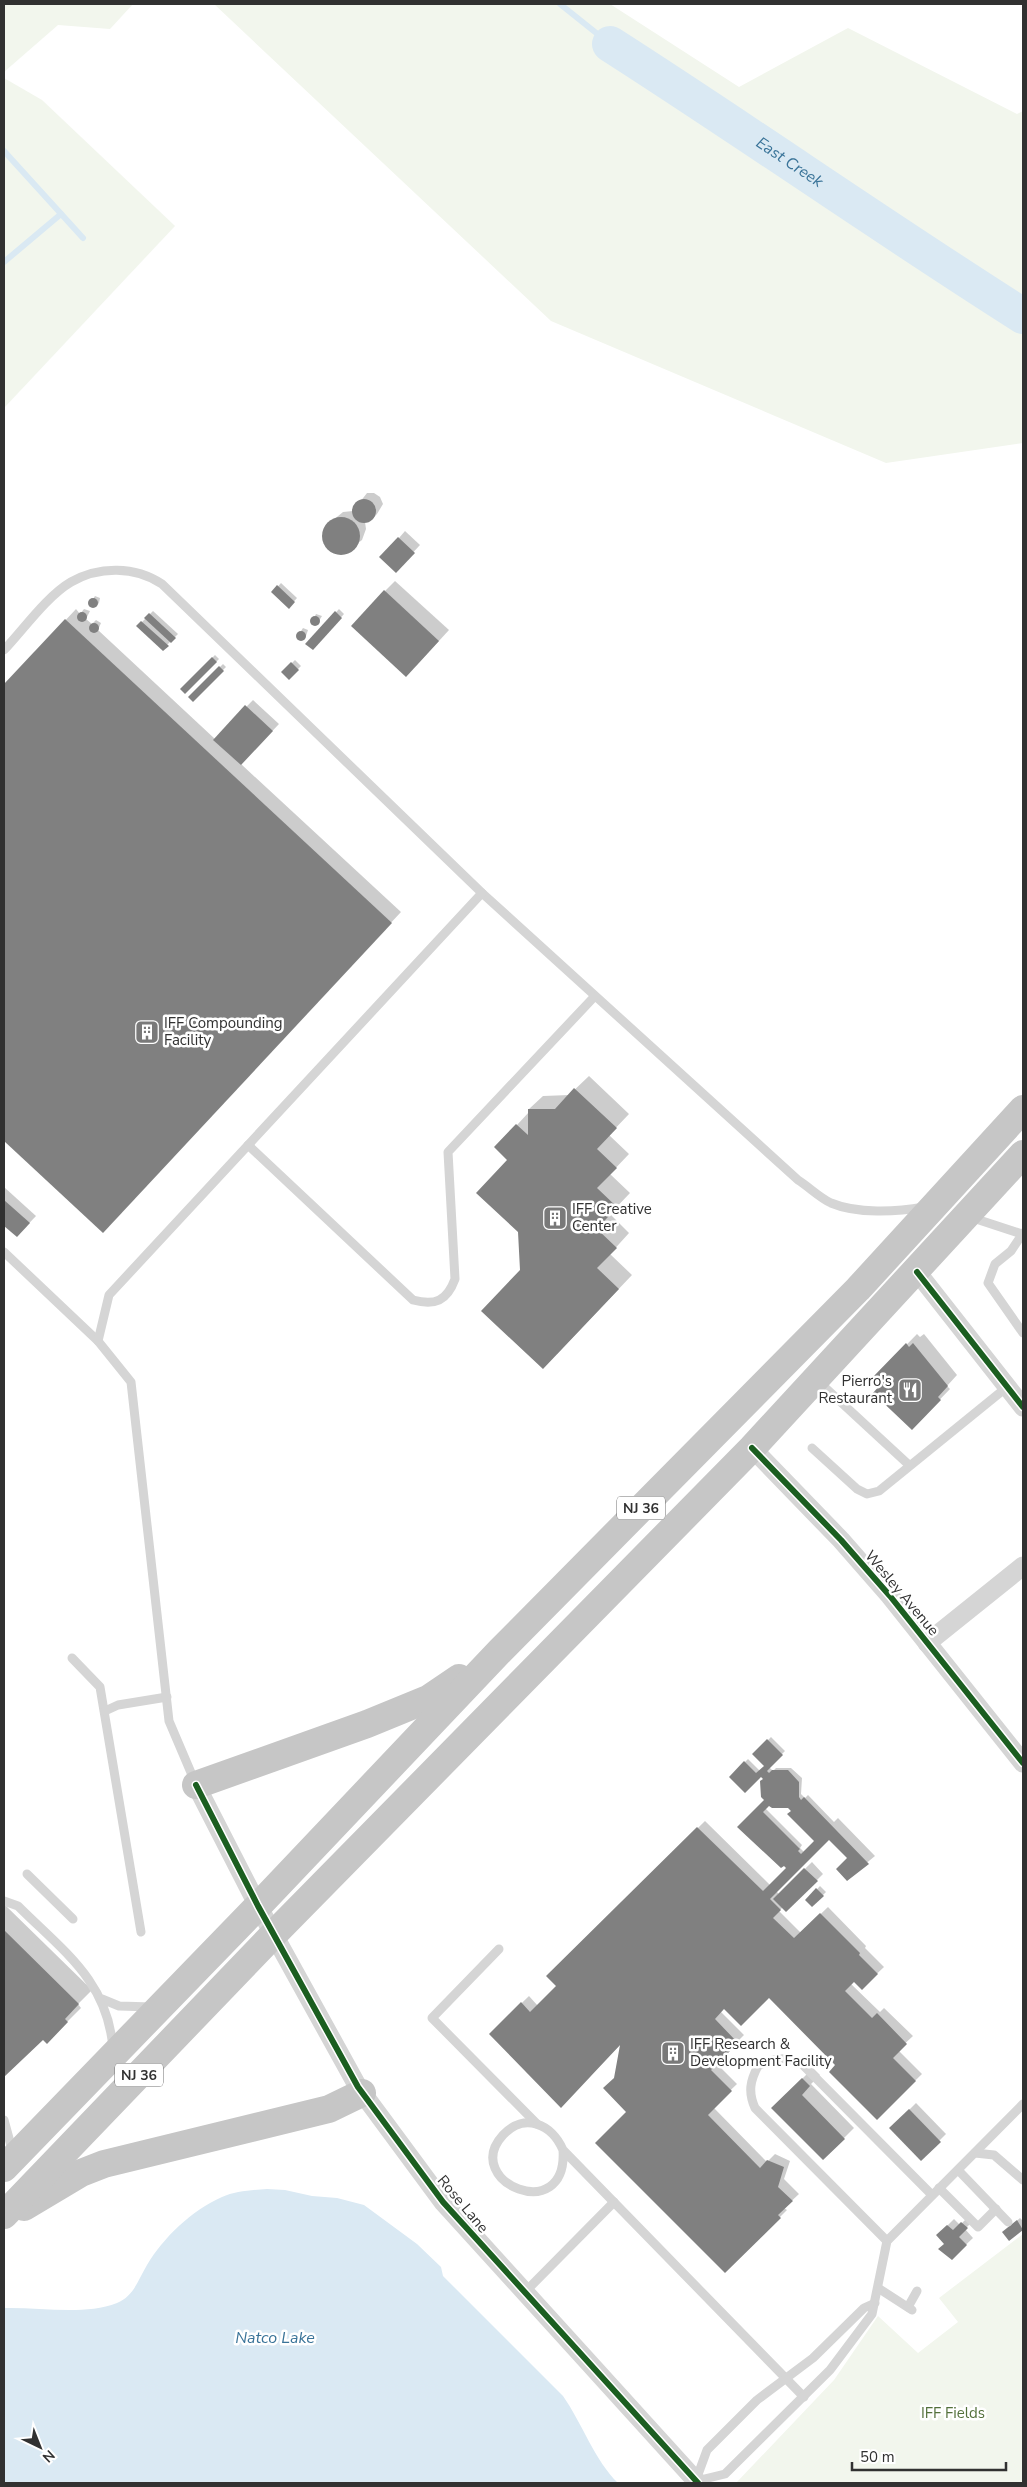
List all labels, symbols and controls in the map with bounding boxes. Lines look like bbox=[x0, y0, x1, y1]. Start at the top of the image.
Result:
water label: East Creek bbox=[752, 132, 828, 193]
place label: IFF Compounding Facility bbox=[164, 1013, 282, 1050]
building icon: IFF Compounding Facility bbox=[134, 1019, 160, 1045]
place label: IFF Creative Center bbox=[572, 1199, 652, 1236]
building icon: IFF Creative Center bbox=[542, 1205, 568, 1231]
place label: Pierro's Restaurant bbox=[818, 1371, 893, 1408]
restaurant icon: Pierro's Restaurant bbox=[897, 1377, 923, 1403]
road number: NJ 36 bbox=[617, 1496, 665, 1520]
street label: Wesley Avenue bbox=[860, 1546, 944, 1640]
place label: IFF Research & Development Facility bbox=[690, 2034, 832, 2071]
building icon: IFF Research & Development Facility bbox=[660, 2040, 686, 2066]
road number: NJ 36 bbox=[115, 2064, 163, 2086]
street label: Rose Lane bbox=[433, 2171, 493, 2237]
water label: Natco Lake bbox=[235, 2327, 315, 2349]
park label: IFF Fields bbox=[921, 2403, 985, 2423]
north arrow bbox=[15, 2422, 65, 2472]
scale bar bbox=[852, 2440, 1006, 2472]
text: N bbox=[38, 2446, 59, 2467]
text: 50 m bbox=[860, 2447, 895, 2467]

